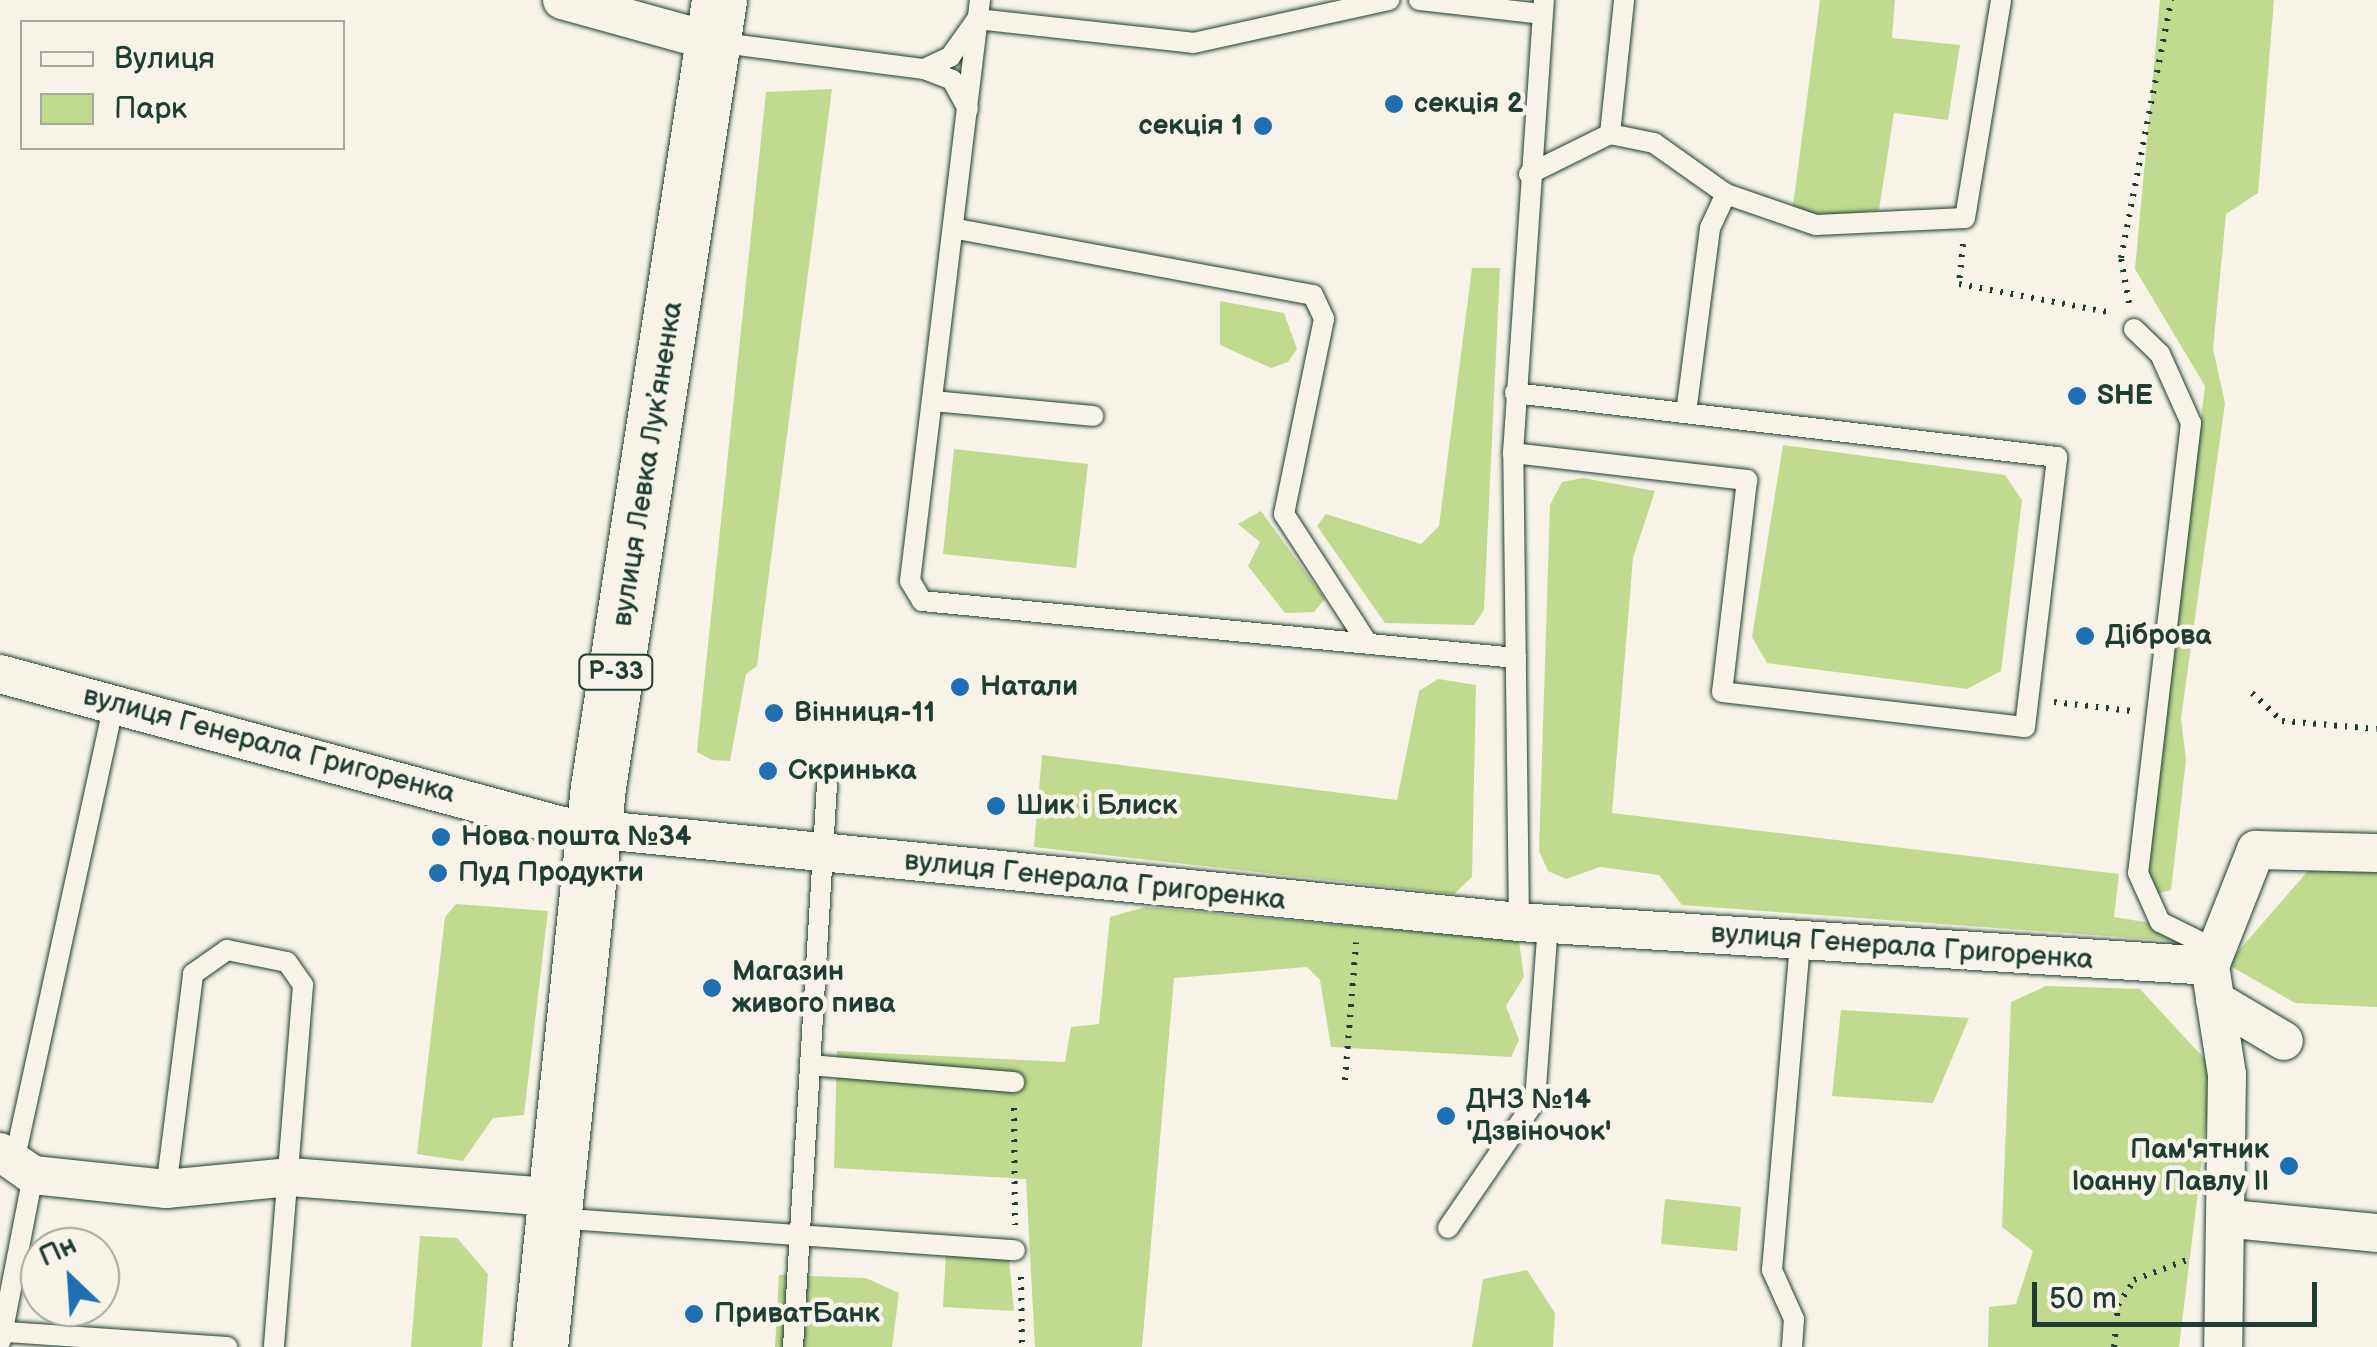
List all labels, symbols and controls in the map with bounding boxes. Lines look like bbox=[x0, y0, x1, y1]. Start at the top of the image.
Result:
legend bbox=[20, 20, 345, 150]
text: Вулиця bbox=[114, 41, 215, 77]
place label: секція 2 bbox=[1414, 87, 1523, 121]
text: Парк bbox=[114, 91, 187, 127]
marker: секція 2 bbox=[1383, 93, 1405, 115]
place label: секція 1 bbox=[1139, 109, 1243, 143]
marker: секція 1 bbox=[1252, 115, 1274, 137]
street label: вулиця Левка Лукʼяненка bbox=[606, 299, 690, 629]
place label: SHE bbox=[2097, 379, 2153, 413]
marker: SHE bbox=[2066, 385, 2088, 407]
place label: Діброва bbox=[2105, 619, 2212, 653]
marker: Діброва bbox=[2074, 625, 2096, 647]
road number: Р-33 bbox=[576, 652, 656, 692]
place label: Натали bbox=[980, 670, 1078, 704]
marker: Натали bbox=[949, 676, 971, 698]
street label: вулиця Генерала Григоренка bbox=[79, 679, 459, 811]
place label: Вінниця-11 bbox=[794, 696, 935, 730]
marker: Вінниця-11 bbox=[763, 702, 785, 724]
place label: Скринька bbox=[788, 754, 916, 788]
marker: Скринька bbox=[757, 760, 779, 782]
place label: Шик і Блиск bbox=[1016, 789, 1177, 823]
marker: Шик і Блиск bbox=[985, 795, 1007, 817]
place label: Нова пошта №34 bbox=[461, 820, 691, 854]
marker: Нова пошта №34 bbox=[430, 826, 452, 848]
street label: вулиця Генерала Григоренка bbox=[903, 844, 1287, 918]
place label: Пуд Продукти bbox=[458, 856, 644, 890]
marker: Пуд Продукти bbox=[427, 862, 449, 884]
street label: вулиця Генерала Григоренка bbox=[1710, 917, 2094, 977]
place label: Магазин живого пива bbox=[732, 955, 895, 1021]
marker: Магазин живого пива bbox=[701, 977, 723, 999]
place label: ДНЗ №14 'Дзвіночок' bbox=[1466, 1083, 1611, 1149]
marker: ДНЗ №14 'Дзвіночок' bbox=[1435, 1105, 1457, 1127]
place label: Пам'ятник Іоанну Павлу ІІ bbox=[2071, 1133, 2269, 1199]
marker: Пам'ятник Іоанну Павлу ІІ bbox=[2278, 1155, 2300, 1177]
north arrow bbox=[20, 1227, 120, 1327]
text: Пн bbox=[34, 1228, 82, 1274]
scale bar bbox=[2037, 1262, 2322, 1324]
text: 50 m bbox=[2049, 1281, 2117, 1317]
place label: ПриватБанк bbox=[714, 1297, 880, 1331]
marker: ПриватБанк bbox=[683, 1303, 705, 1325]

